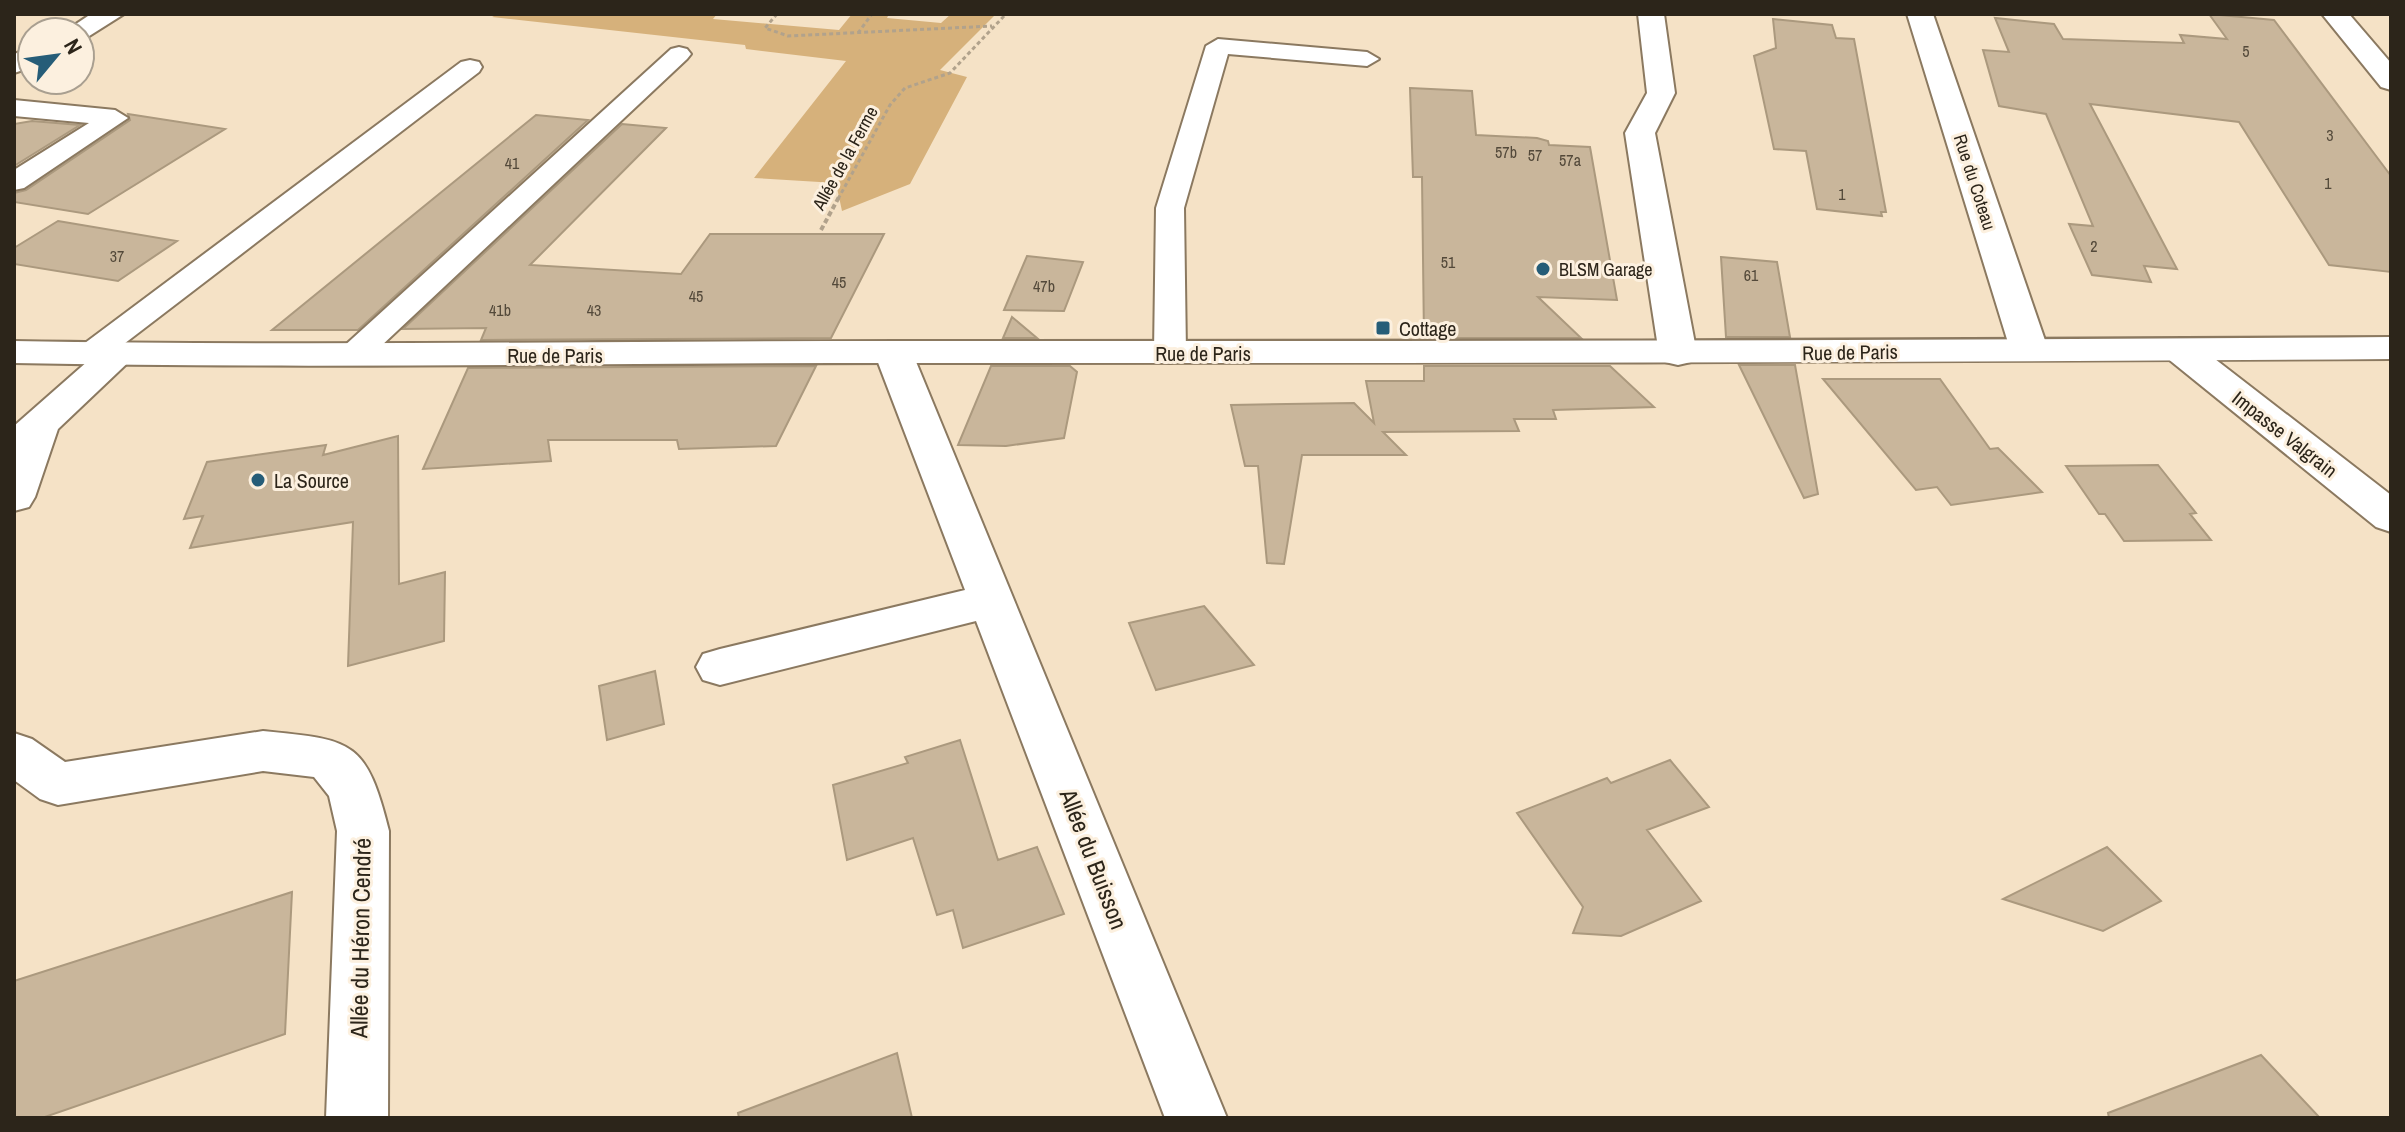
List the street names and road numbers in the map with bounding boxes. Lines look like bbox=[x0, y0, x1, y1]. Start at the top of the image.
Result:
street label: Allée de la Ferme bbox=[806, 102, 884, 215]
street label: Rue du Coteau bbox=[1948, 131, 2002, 233]
street label: Rue de Paris bbox=[1802, 338, 1898, 366]
street label: Rue de Paris bbox=[1155, 340, 1251, 367]
street label: Rue de Paris bbox=[507, 342, 603, 369]
street label: Impasse Valgrain bbox=[2227, 384, 2343, 484]
street label: Allée du Buisson bbox=[1052, 783, 1135, 934]
street label: Allée du Héron Cendré bbox=[342, 838, 378, 1039]

